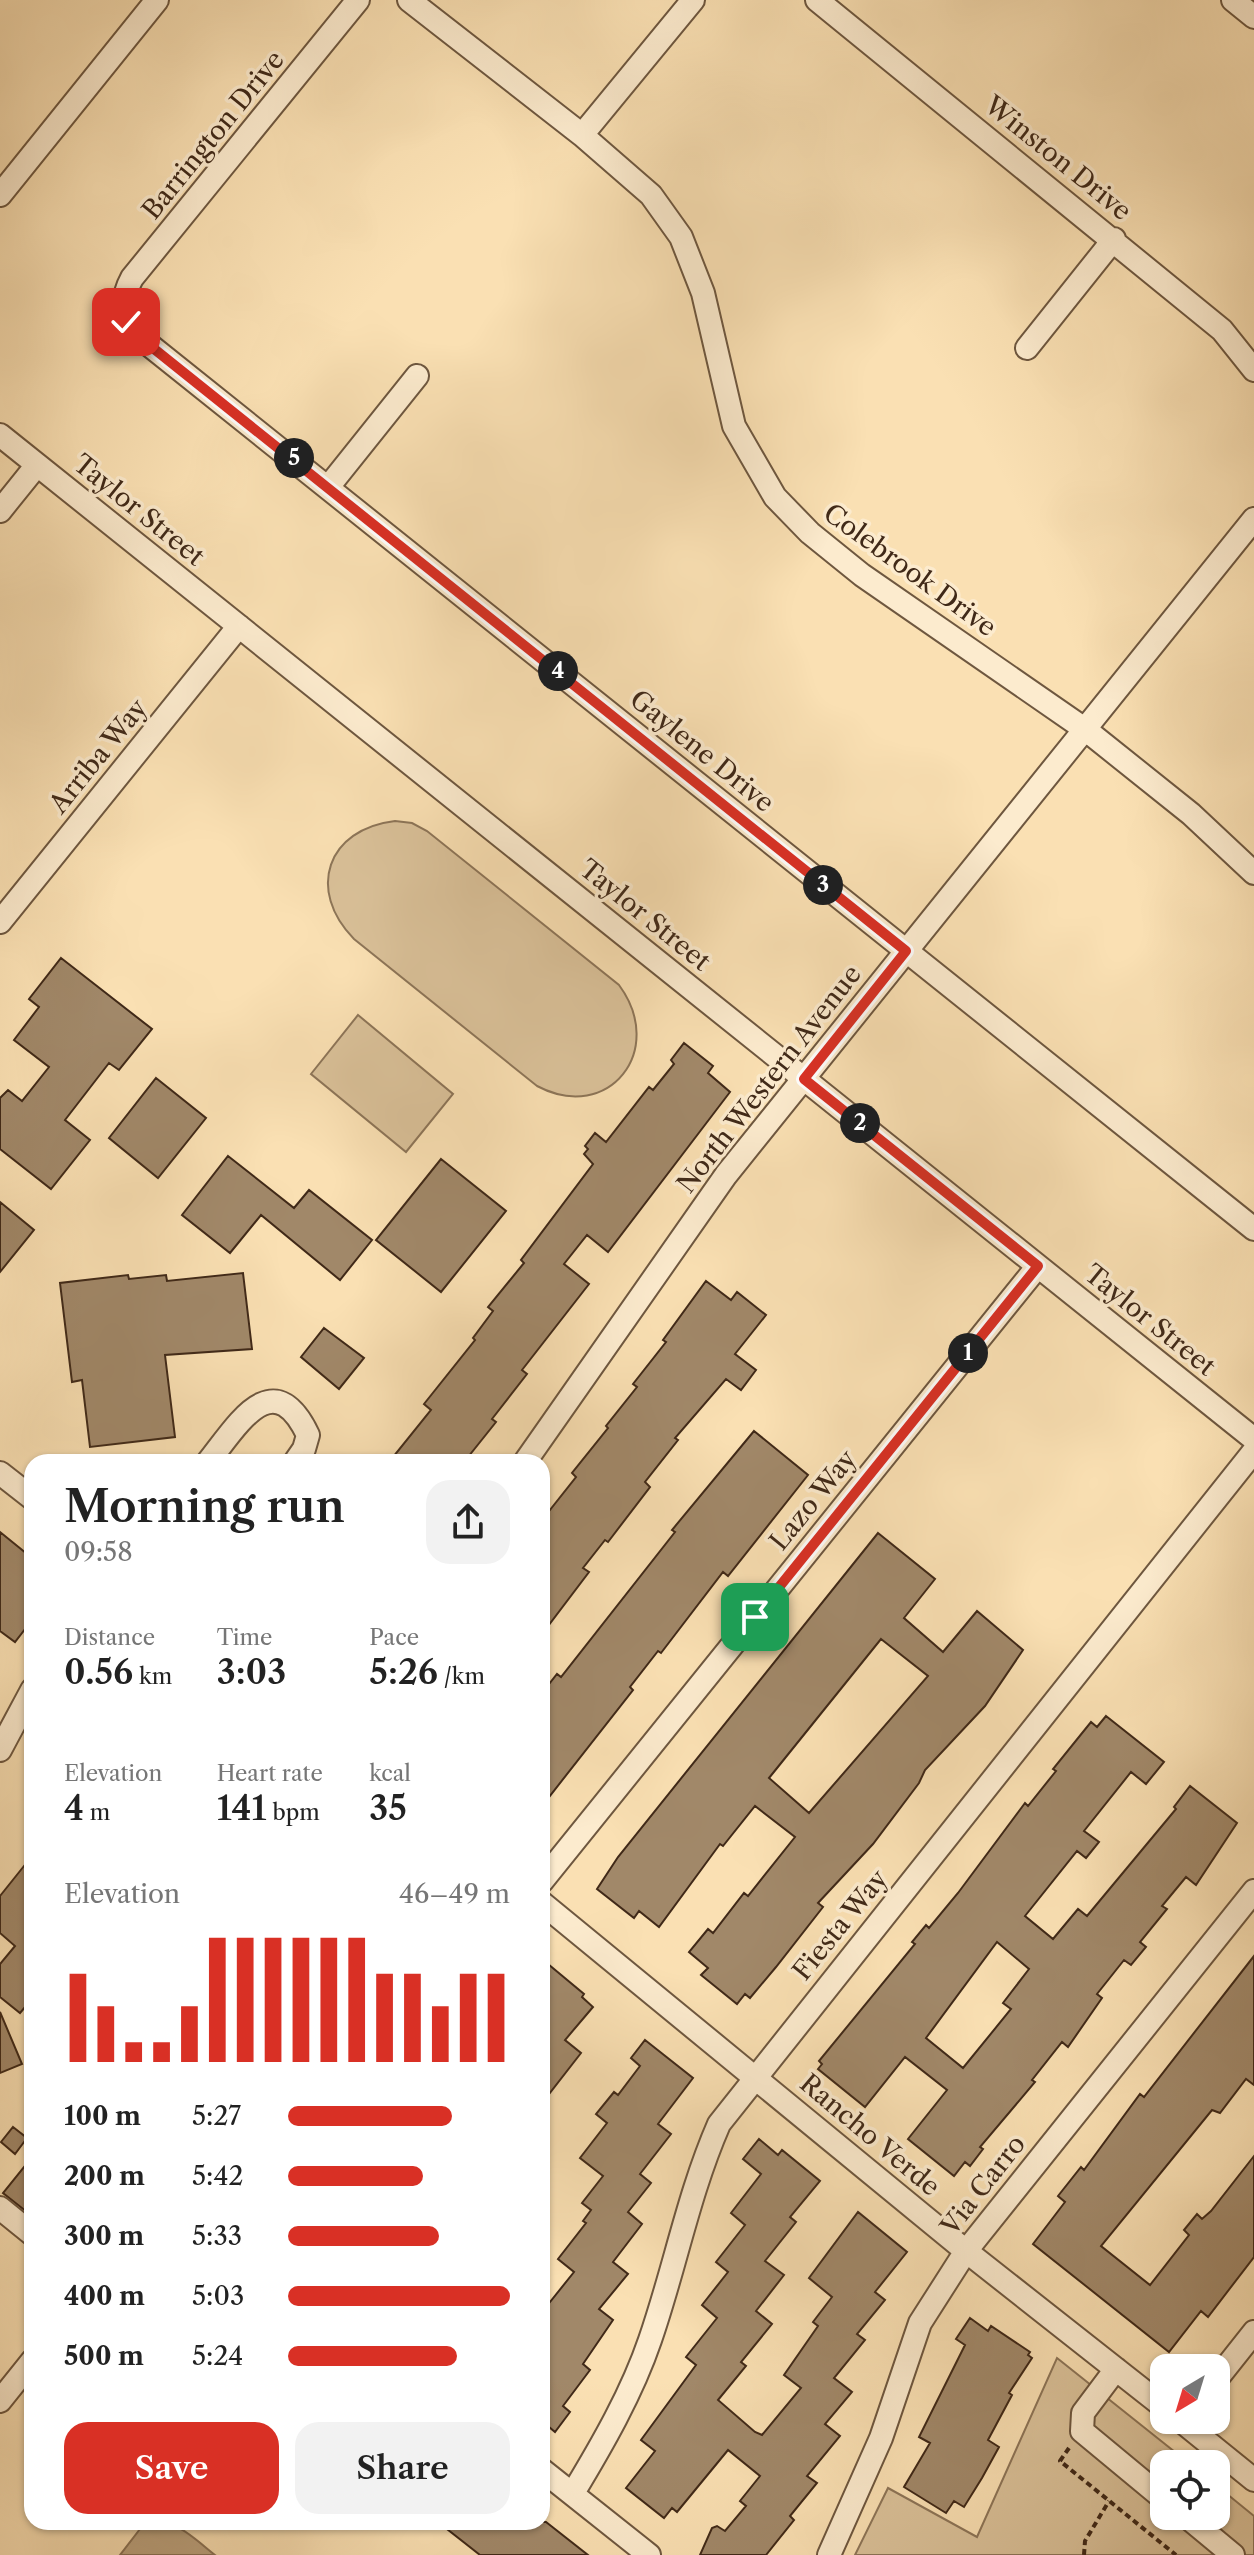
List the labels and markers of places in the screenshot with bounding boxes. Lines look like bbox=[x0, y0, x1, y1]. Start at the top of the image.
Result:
pin bbox=[92, 288, 160, 356]
pin: 5 bbox=[274, 438, 314, 478]
pin: 4 bbox=[538, 651, 578, 691]
pin: 3 bbox=[803, 865, 843, 905]
pin: 2 bbox=[840, 1103, 880, 1143]
pin: 1 bbox=[948, 1333, 988, 1373]
pin bbox=[721, 1583, 789, 1651]

